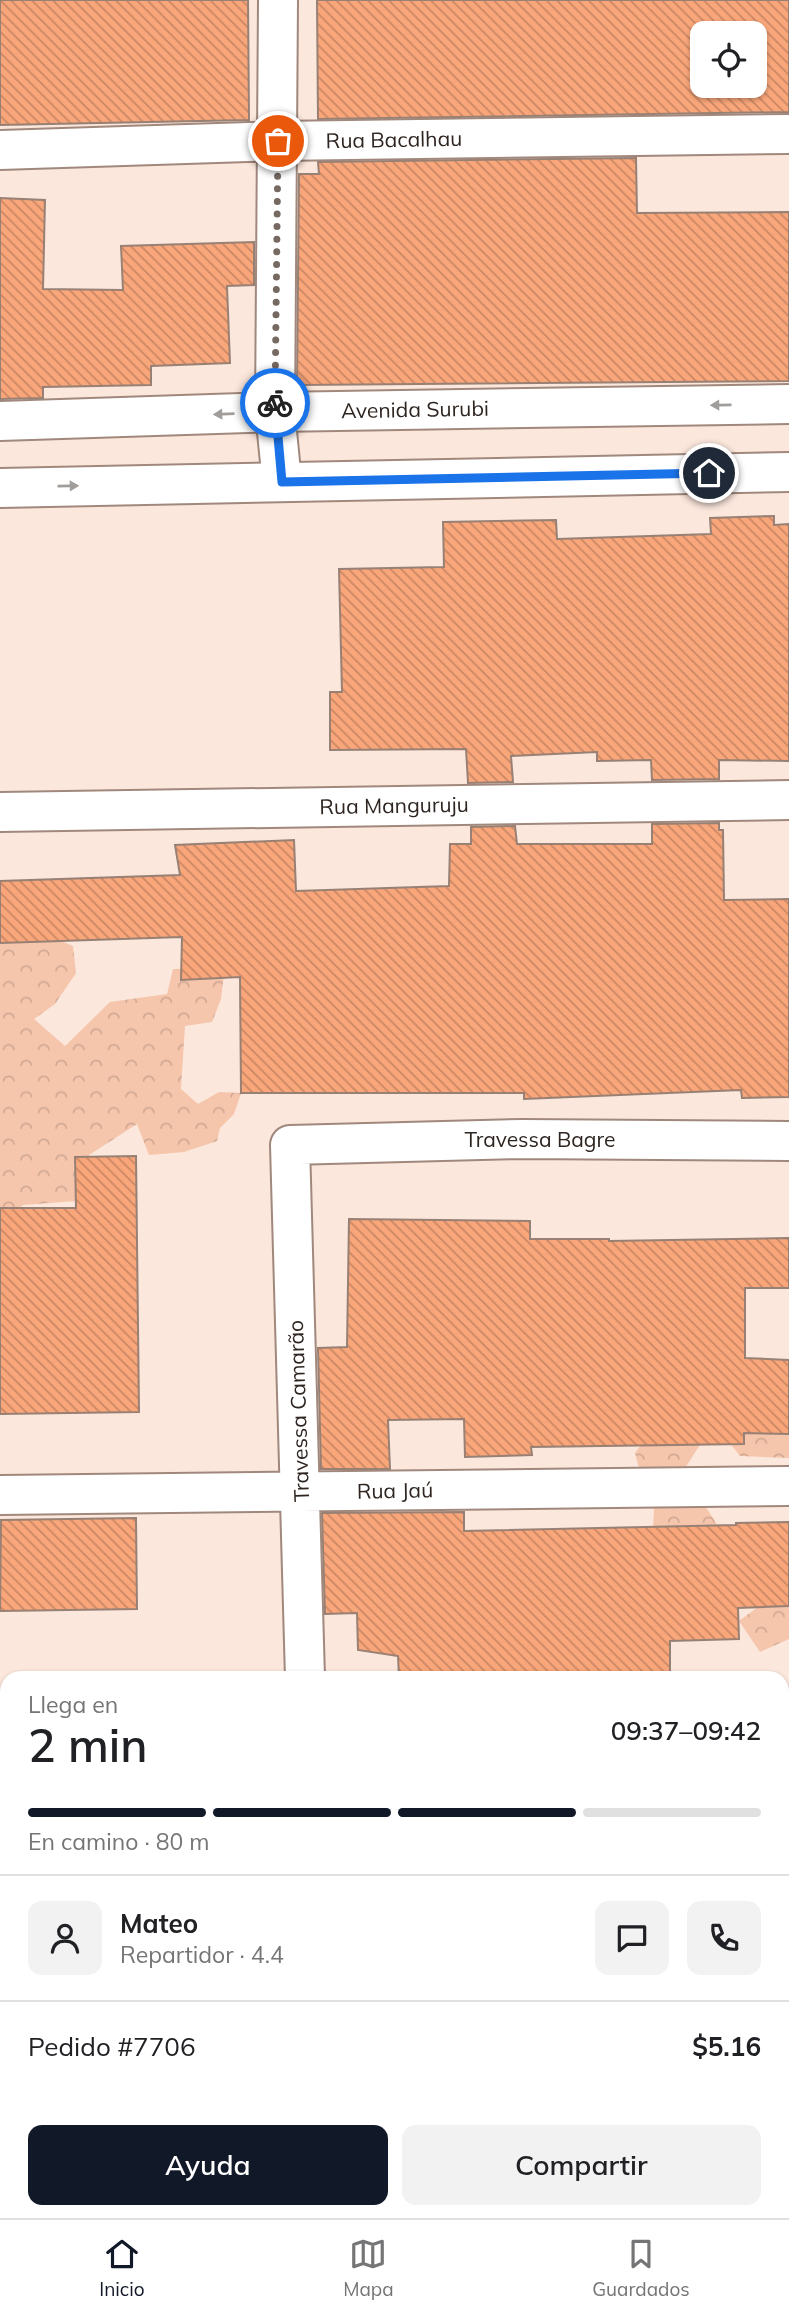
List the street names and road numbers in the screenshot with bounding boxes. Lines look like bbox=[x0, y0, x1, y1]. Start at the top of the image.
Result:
street label: Rua Bacalhau bbox=[325, 125, 462, 153]
street label: Avenida Surubi bbox=[341, 395, 489, 423]
street label: Rua Manguruju bbox=[319, 791, 469, 819]
street label: Travessa Bagre bbox=[465, 1126, 615, 1152]
street label: Travessa Camarão bbox=[282, 1319, 314, 1503]
street label: Rua Jaú bbox=[357, 1476, 433, 1504]

